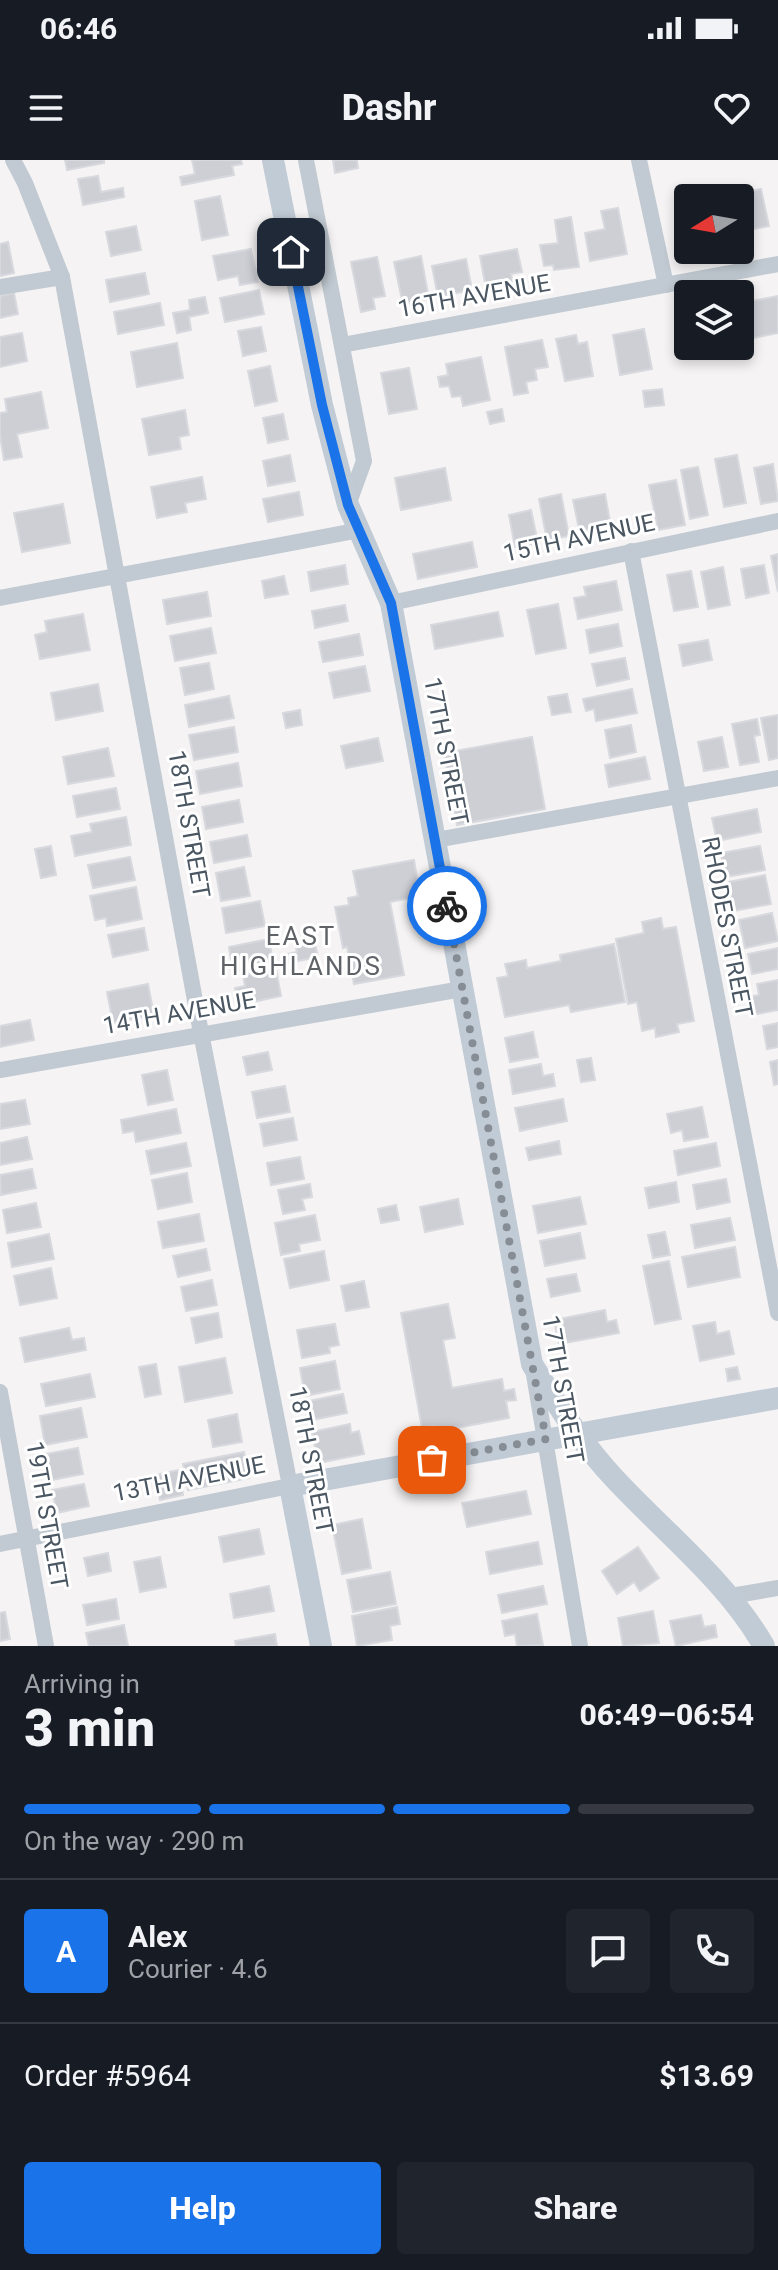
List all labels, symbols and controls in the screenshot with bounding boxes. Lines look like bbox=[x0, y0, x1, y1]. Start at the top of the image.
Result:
text: 06:46 bbox=[40, 11, 117, 46]
icon: menu bbox=[24, 86, 68, 130]
icon: heart bbox=[710, 86, 754, 130]
text: Dashr bbox=[342, 87, 436, 129]
north arrow bbox=[674, 184, 754, 264]
map controls bbox=[674, 184, 754, 360]
pin bbox=[257, 218, 325, 286]
icon: home bbox=[269, 230, 313, 274]
street label: 16TH AVENUE bbox=[396, 269, 552, 323]
button: layers bbox=[674, 280, 754, 360]
street label: 15TH AVENUE bbox=[501, 508, 657, 568]
street label: 17TH STREET bbox=[418, 675, 474, 827]
street label: 18TH STREET bbox=[162, 748, 216, 900]
street label: RHODES STREET bbox=[696, 834, 758, 1020]
courier bbox=[407, 866, 487, 946]
icon: bike bbox=[425, 884, 469, 928]
district label: EAST HIGHLANDS bbox=[220, 921, 382, 981]
street label: 14TH AVENUE bbox=[101, 986, 257, 1040]
street label: 17TH STREET bbox=[536, 1313, 590, 1465]
street label: 18TH STREET bbox=[283, 1384, 339, 1536]
pin bbox=[398, 1426, 466, 1494]
icon: bag bbox=[410, 1438, 454, 1482]
street label: 19TH STREET bbox=[20, 1439, 74, 1591]
street label: 13TH AVENUE bbox=[111, 1451, 267, 1507]
text: Arriving in bbox=[24, 1669, 140, 1699]
text: 06:49–06:54 bbox=[579, 1697, 754, 1732]
text: 3 min bbox=[24, 1698, 155, 1759]
text: On the way · 290 m bbox=[24, 1826, 244, 1856]
button: chat bbox=[566, 1909, 650, 1993]
button: phone bbox=[670, 1909, 754, 1993]
text: Alex bbox=[128, 1919, 188, 1954]
text: A bbox=[56, 1934, 76, 1969]
text: Courier · 4.6 bbox=[128, 1954, 268, 1984]
text: Order #5964 bbox=[24, 2058, 191, 2093]
text: $13.69 bbox=[659, 2058, 754, 2093]
button: Help bbox=[24, 2162, 381, 2254]
button: Share bbox=[397, 2162, 754, 2254]

